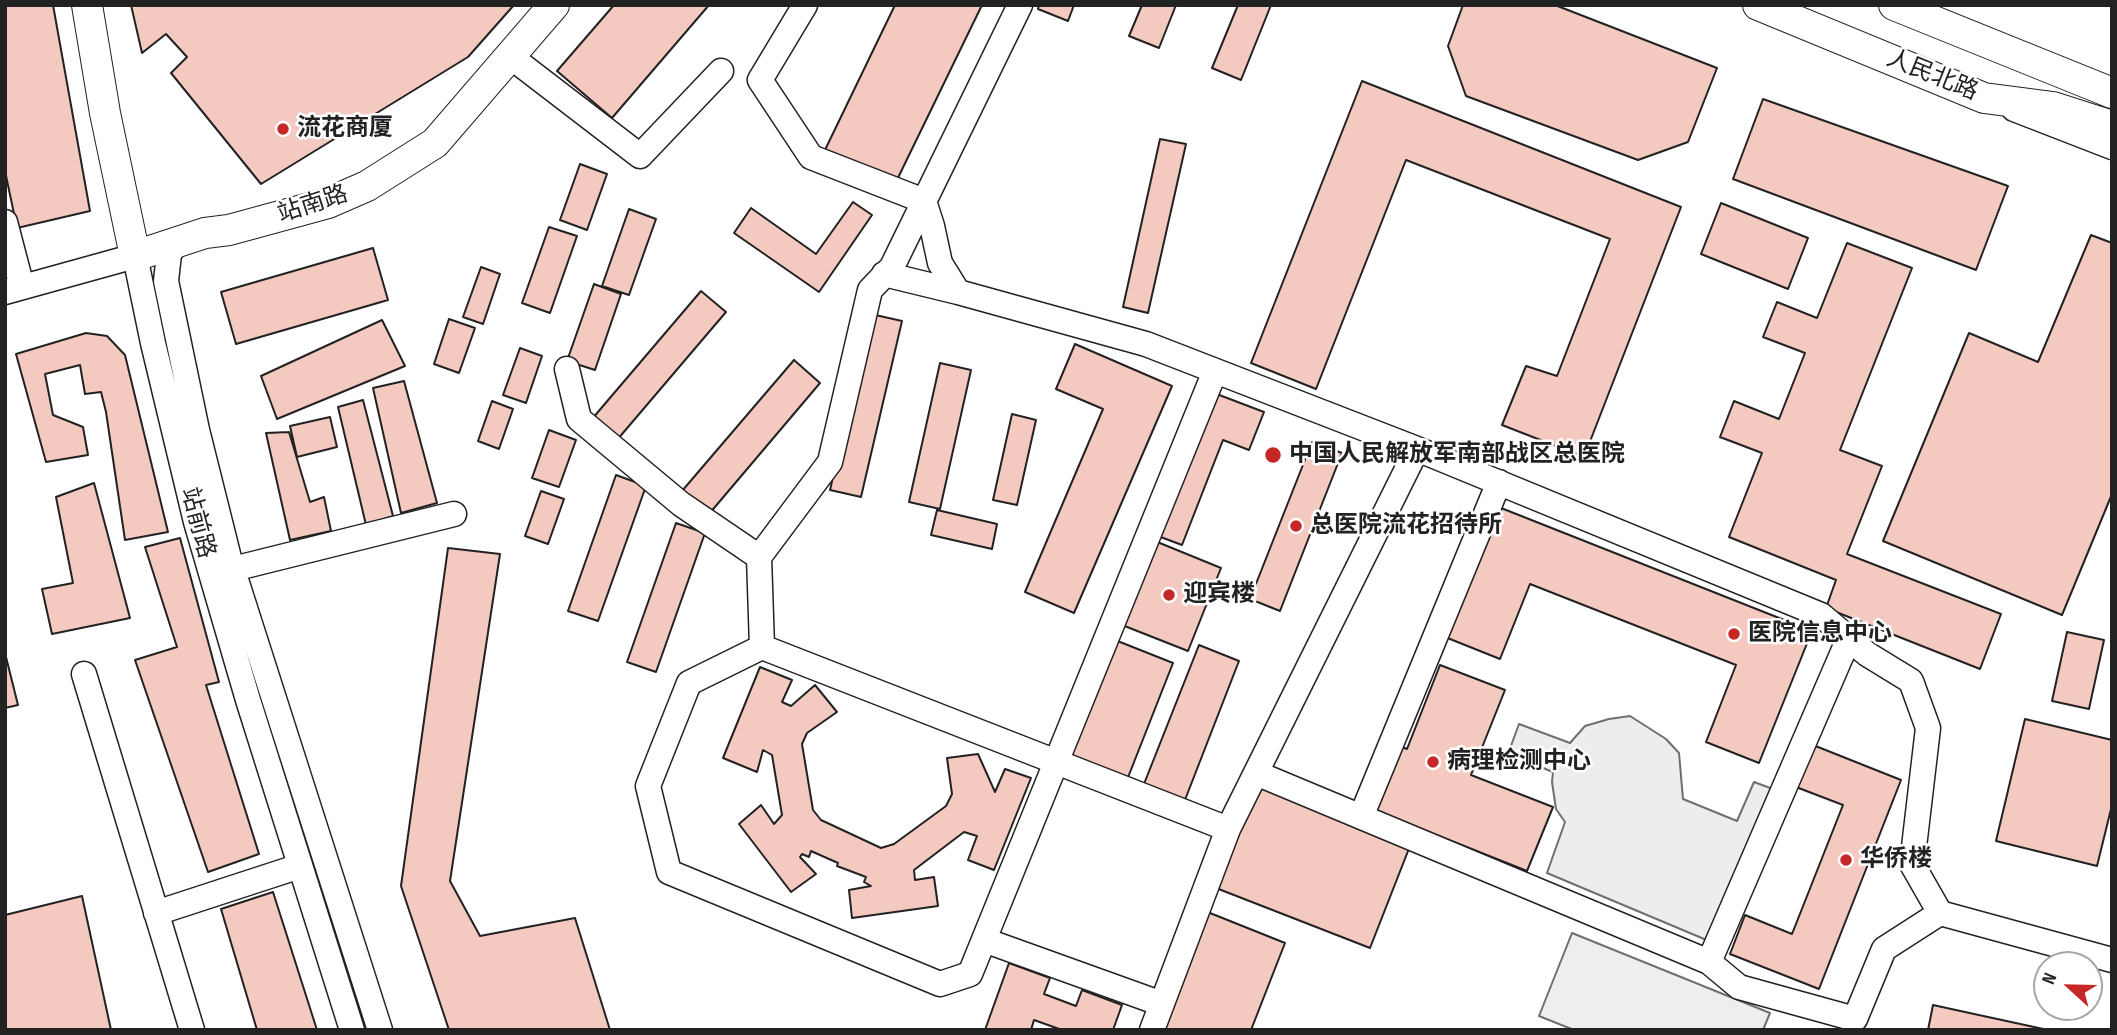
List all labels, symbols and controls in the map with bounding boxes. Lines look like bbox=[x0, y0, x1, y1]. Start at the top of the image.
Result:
street label: 人民北路 bbox=[1882, 45, 1982, 107]
place label: 流花商厦 bbox=[297, 115, 393, 143]
marker: 流花商厦 bbox=[275, 121, 291, 137]
street label: 站南路 bbox=[274, 180, 352, 230]
place label: 中国人民解放军南部战区总医院 bbox=[1289, 441, 1625, 469]
marker: 中国人民解放军南部战区总医院 bbox=[1263, 445, 1283, 465]
street label: 站前路 bbox=[174, 484, 220, 562]
place label: 总医院流花招待所 bbox=[1310, 512, 1502, 540]
marker: 总医院流花招待所 bbox=[1288, 518, 1304, 534]
place label: 迎宾楼 bbox=[1183, 581, 1255, 609]
marker: 迎宾楼 bbox=[1161, 587, 1177, 603]
place label: 医院信息中心 bbox=[1748, 620, 1892, 648]
marker: 医院信息中心 bbox=[1726, 626, 1742, 642]
place label: 病理检测中心 bbox=[1447, 748, 1591, 776]
marker: 病理检测中心 bbox=[1425, 754, 1441, 770]
place label: 华侨楼 bbox=[1860, 846, 1932, 874]
marker: 华侨楼 bbox=[1838, 852, 1854, 868]
north arrow bbox=[2033, 951, 2103, 1021]
text: N bbox=[2037, 970, 2062, 988]

